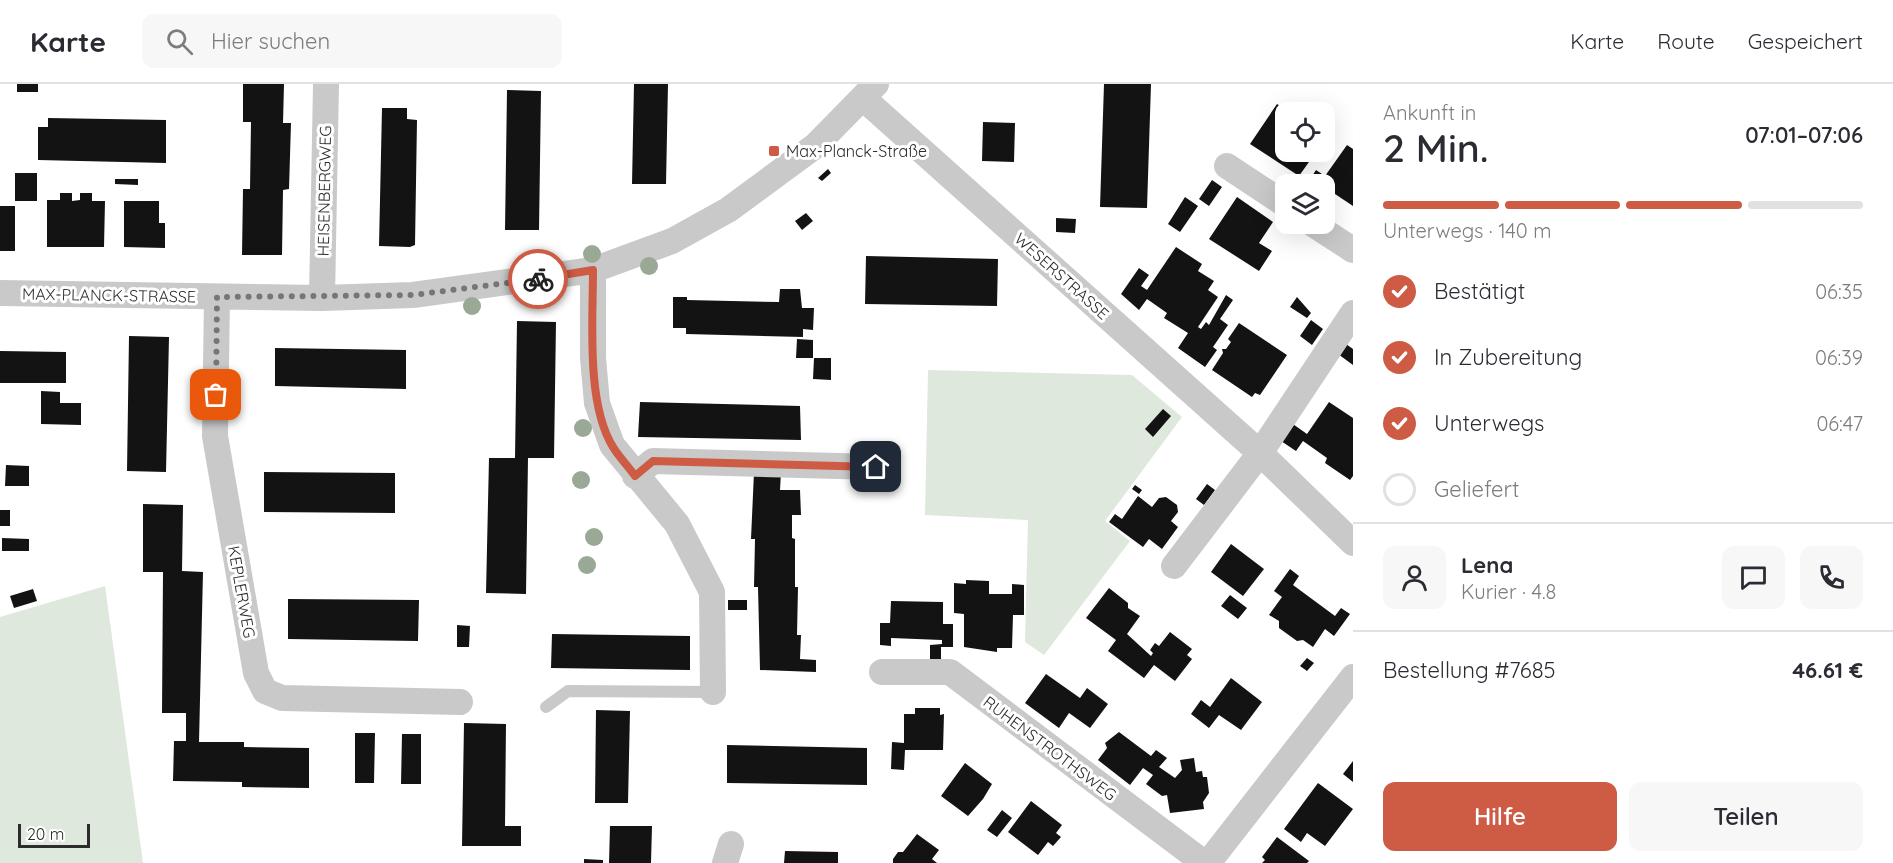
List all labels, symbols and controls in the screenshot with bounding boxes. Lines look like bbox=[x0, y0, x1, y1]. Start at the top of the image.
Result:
search box bbox=[142, 14, 562, 68]
text: Karte bbox=[30, 24, 106, 59]
icon: search bbox=[163, 25, 196, 58]
text: Hier suchen bbox=[211, 27, 330, 55]
text: Karte bbox=[1570, 28, 1624, 54]
text: Route bbox=[1657, 28, 1715, 54]
text: Gespeichert bbox=[1748, 28, 1863, 54]
text: Ankunft in bbox=[1383, 100, 1476, 125]
map controls bbox=[1275, 102, 1335, 234]
button: locate bbox=[1275, 102, 1335, 162]
text: 07:01–07:06 bbox=[1745, 121, 1863, 149]
text: 2 Min. bbox=[1383, 123, 1489, 172]
street label: HEISENBERGWEG bbox=[313, 125, 335, 257]
place label: Max-Planck-Straße bbox=[786, 141, 927, 161]
marker: Max-Planck-Straße bbox=[767, 144, 781, 158]
button: layers bbox=[1275, 174, 1335, 234]
text: Unterwegs · 140 m bbox=[1383, 218, 1551, 243]
street label: WESERSTRASSE bbox=[1011, 228, 1113, 324]
courier bbox=[508, 249, 568, 309]
icon: bike bbox=[522, 263, 555, 296]
icon: check bbox=[1383, 275, 1416, 308]
text: Bestätigt bbox=[1434, 277, 1525, 305]
text: 06:35 bbox=[1815, 279, 1863, 304]
street label: MAX-PLANCK-STRASSE bbox=[22, 283, 196, 307]
icon: check bbox=[1383, 341, 1416, 374]
text: In Zubereitung bbox=[1434, 343, 1582, 371]
text: 06:39 bbox=[1815, 345, 1863, 370]
pin bbox=[190, 369, 241, 420]
icon: bag bbox=[199, 378, 232, 411]
icon: check bbox=[1383, 407, 1416, 440]
text: Unterwegs bbox=[1434, 409, 1544, 437]
text: 06:47 bbox=[1816, 411, 1863, 436]
pin bbox=[850, 441, 901, 492]
icon: home bbox=[859, 450, 892, 483]
text: Geliefert bbox=[1434, 475, 1519, 503]
street label: KEPLERWEG bbox=[224, 544, 260, 640]
button: person bbox=[1383, 546, 1446, 609]
button: chat bbox=[1722, 546, 1785, 609]
button: phone bbox=[1800, 546, 1863, 609]
text: Lena bbox=[1461, 551, 1513, 579]
text: Kurier · 4.8 bbox=[1461, 579, 1556, 604]
text: Bestellung #7685 bbox=[1383, 656, 1556, 684]
text: 46.61 € bbox=[1792, 656, 1863, 684]
street label: RUHENSTROTHSWEG bbox=[980, 691, 1120, 805]
button: Hilfe bbox=[1383, 782, 1617, 851]
button: Teilen bbox=[1629, 782, 1863, 851]
scale bar bbox=[18, 821, 90, 848]
text: 20 m bbox=[27, 824, 64, 844]

